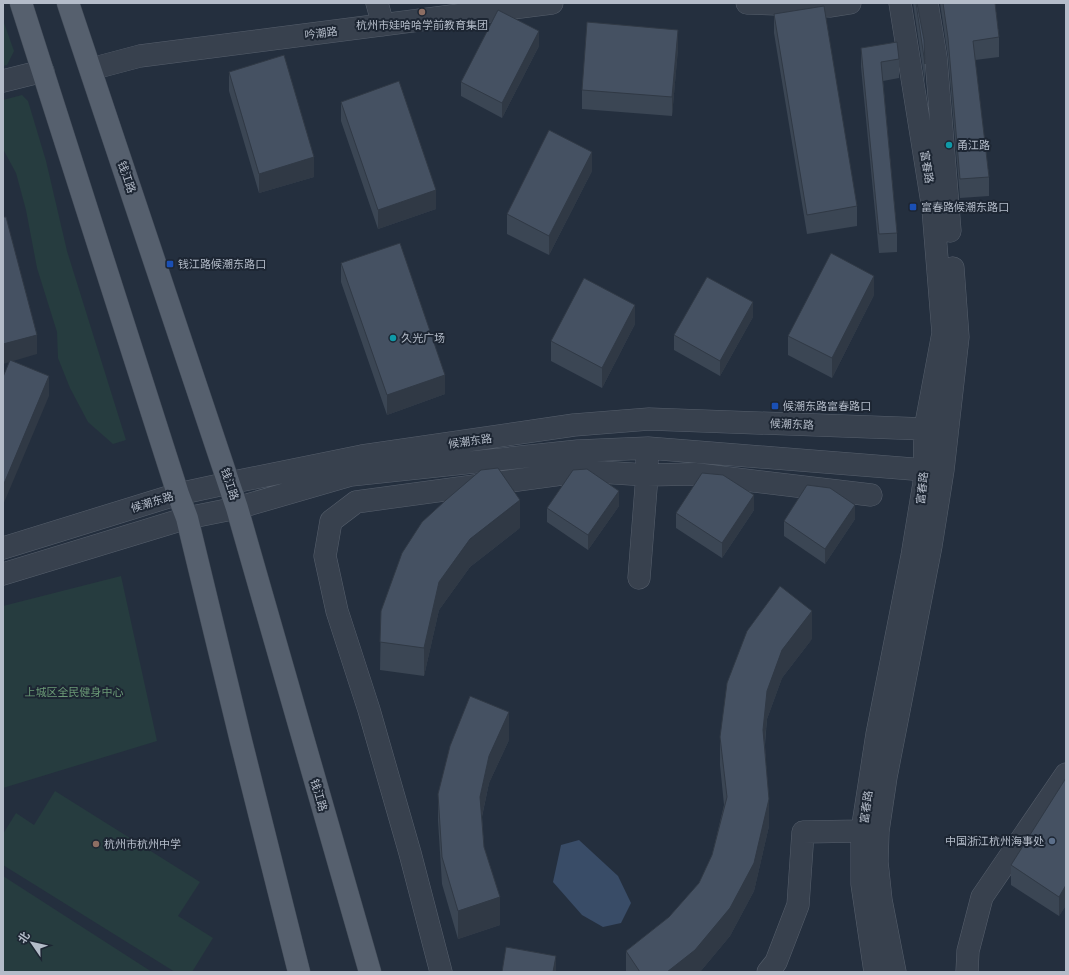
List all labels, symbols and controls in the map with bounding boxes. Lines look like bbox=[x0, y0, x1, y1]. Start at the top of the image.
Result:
marker: 杭州市娃哈哈学前教育集团 bbox=[417, 7, 427, 17]
place label: 杭州市娃哈哈学前教育集团 bbox=[356, 17, 488, 33]
street label: 吟潮路 bbox=[304, 23, 338, 43]
place label: 甬江路 bbox=[957, 137, 990, 153]
marker: 甬江路 bbox=[944, 140, 954, 150]
street label: 富春路 bbox=[917, 149, 937, 185]
street label: 钱江路 bbox=[114, 159, 140, 195]
place label: 富春路候潮东路口 bbox=[921, 199, 1009, 215]
marker: 富春路候潮东路口 bbox=[908, 202, 918, 212]
place label: 钱江路候潮东路口 bbox=[178, 256, 266, 272]
marker: 钱江路候潮东路口 bbox=[165, 259, 175, 269]
place label: 久光广场 bbox=[401, 330, 445, 346]
marker: 久光广场 bbox=[388, 333, 398, 343]
place label: 候潮东路富春路口 bbox=[783, 398, 871, 414]
marker: 候潮东路富春路口 bbox=[770, 401, 780, 411]
street label: 候潮东路 bbox=[770, 415, 814, 433]
street label: 候潮东路 bbox=[447, 430, 493, 452]
street label: 钱江路 bbox=[217, 466, 243, 502]
street label: 富春路 bbox=[912, 471, 932, 505]
street label: 候潮东路 bbox=[129, 488, 175, 516]
park label: 上城区全民健身中心 bbox=[25, 684, 124, 700]
street label: 钱江路 bbox=[307, 777, 331, 813]
street label: 富春路 bbox=[856, 790, 876, 824]
place label: 中国浙江杭州海事处 bbox=[945, 833, 1044, 849]
place label: 杭州市杭州中学 bbox=[104, 836, 181, 852]
marker: 中国浙江杭州海事处 bbox=[1047, 836, 1057, 846]
marker: 杭州市杭州中学 bbox=[91, 839, 101, 849]
north arrow bbox=[12, 923, 52, 963]
text: 北 bbox=[14, 928, 33, 946]

